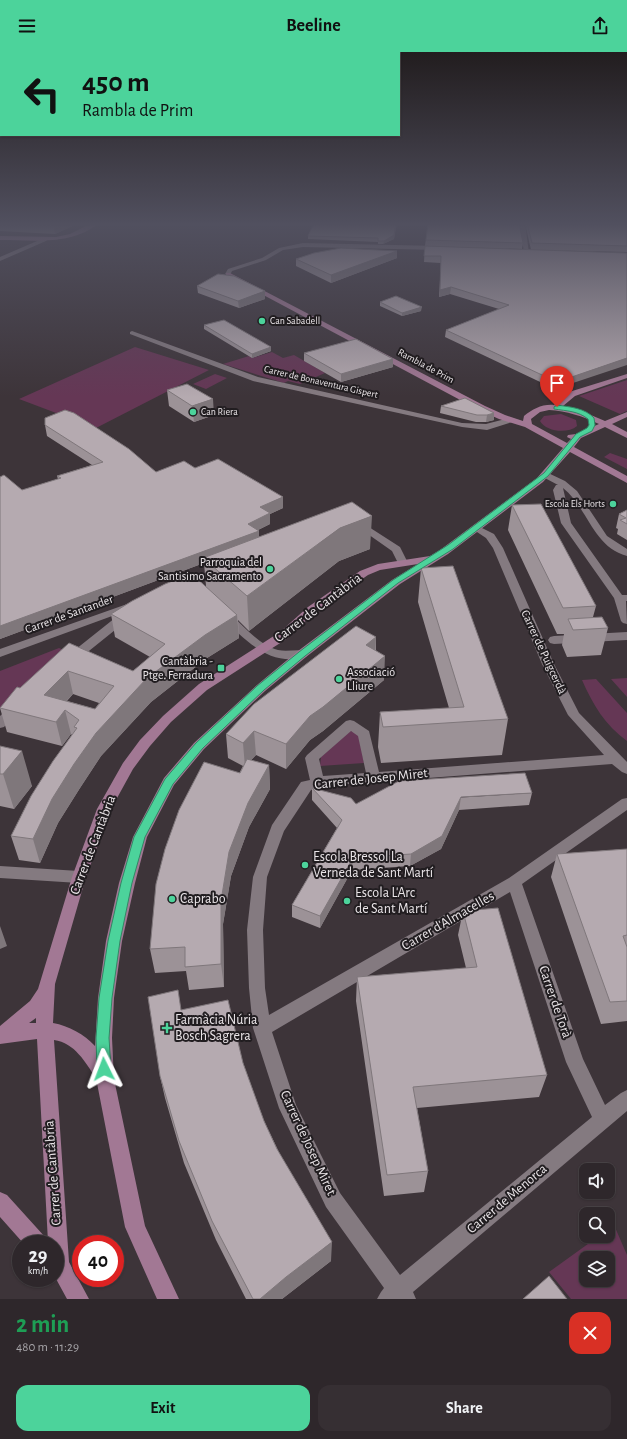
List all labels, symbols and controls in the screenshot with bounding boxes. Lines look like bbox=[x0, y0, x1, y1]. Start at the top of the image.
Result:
icon: menu bbox=[16, 15, 38, 37]
icon: share bbox=[589, 15, 611, 37]
text: Beeline bbox=[286, 17, 341, 35]
icon: left bbox=[16, 68, 68, 120]
text: 450 m bbox=[82, 69, 150, 97]
text: Rambla de Prim bbox=[82, 102, 193, 120]
marker: Can Sabadell bbox=[257, 316, 267, 326]
place label: Can Sabadell bbox=[270, 316, 320, 326]
street label: Rambla de Prim bbox=[396, 347, 456, 385]
street label: Carrer de Bonaventura Gispert bbox=[263, 364, 380, 400]
pin bbox=[540, 366, 574, 407]
icon: arrive bbox=[546, 372, 568, 394]
marker: Can Riera bbox=[188, 407, 198, 417]
place label: Can Riera bbox=[201, 407, 238, 417]
place label: Escola Els Horts bbox=[545, 499, 605, 509]
marker: Escola Els Horts bbox=[608, 499, 618, 509]
place label: Parroquia del Santisimo Sacramento bbox=[158, 556, 262, 582]
marker: Parroquia del Santisimo Sacramento bbox=[265, 564, 275, 574]
street label: Carrer de Cantàbria bbox=[272, 570, 365, 645]
street label: Carrer de Santander bbox=[23, 592, 115, 635]
street label: Carrer de Puigcerdà bbox=[519, 608, 569, 696]
place label: Cantàbria - Ptge. Ferradura bbox=[143, 655, 213, 681]
marker: Cantàbria - Ptge. Ferradura bbox=[216, 663, 226, 673]
place label: Associació Lliure bbox=[347, 666, 395, 692]
marker: Associació Lliure bbox=[334, 674, 344, 684]
street label: Carrer de Josep Miret bbox=[314, 766, 429, 792]
street label: Carrer de Cantàbria bbox=[68, 793, 119, 897]
place label: Escola Bressol La Verneda de Sant Martí bbox=[313, 850, 434, 880]
marker: Escola Bressol La Verneda de Sant Martí bbox=[300, 860, 310, 870]
place label: Escola L'Arc de Sant Martí bbox=[355, 886, 428, 916]
street label: Carrer d'Almacelles bbox=[399, 889, 497, 953]
place label: Caprabo bbox=[180, 892, 226, 906]
marker: Caprabo bbox=[167, 894, 177, 904]
marker: Escola L'Arc de Sant Martí bbox=[342, 896, 352, 906]
street label: Carrer de Torà bbox=[536, 964, 574, 1040]
place label: Farmàcia Núria Bosch Sagrera bbox=[175, 1013, 258, 1043]
marker: Farmàcia Núria Bosch Sagrera bbox=[162, 1023, 172, 1033]
position arrow bbox=[83, 1048, 125, 1090]
street label: Carrer de Josep Miret bbox=[278, 1088, 339, 1198]
street label: Carrer de Cantàbria bbox=[42, 1120, 64, 1226]
street label: Carrer de Menorca bbox=[464, 1161, 550, 1236]
map controls bbox=[579, 1163, 615, 1287]
button: sound bbox=[579, 1163, 615, 1199]
button: search bbox=[579, 1207, 615, 1243]
speed limit sign: 40 bbox=[72, 1235, 124, 1287]
text: 29 bbox=[28, 1246, 48, 1266]
button: layers bbox=[579, 1251, 615, 1287]
text: km/h bbox=[28, 1266, 48, 1276]
button: close bbox=[569, 1312, 611, 1354]
text: 2 min bbox=[16, 1313, 69, 1337]
text: 480 m · 11:29 bbox=[16, 1341, 79, 1354]
button: Exit bbox=[16, 1385, 310, 1431]
button: Share bbox=[318, 1385, 611, 1431]

